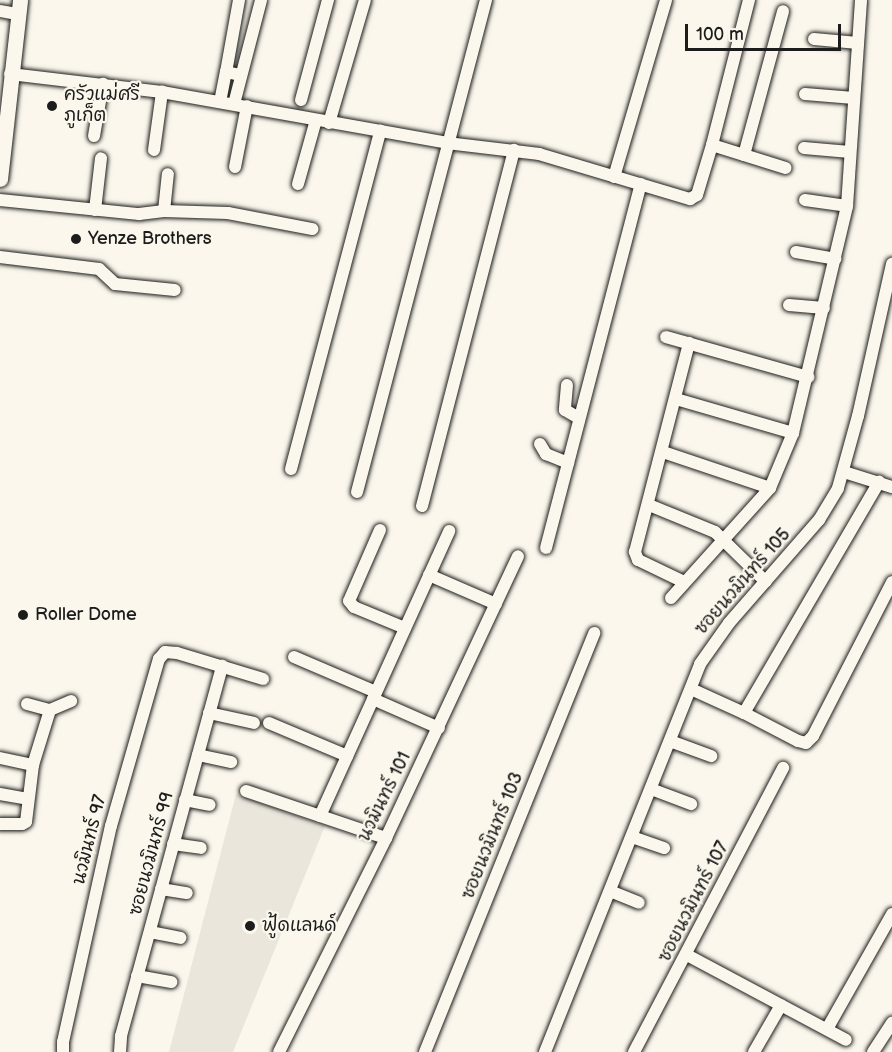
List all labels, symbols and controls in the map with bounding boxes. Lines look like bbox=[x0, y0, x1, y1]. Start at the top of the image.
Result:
scale bar bbox=[688, 12, 844, 50]
text: 100 m bbox=[696, 24, 744, 45]
place label: ครัวแม่ศรี ภูเก็ต bbox=[64, 85, 140, 128]
marker: ครัวแม่ศรี ภูเก็ต bbox=[45, 99, 59, 113]
place label: Yenze Brothers bbox=[88, 228, 212, 250]
marker: Yenze Brothers bbox=[69, 232, 83, 246]
street label: ซอยนวมินทร์ 105 bbox=[691, 524, 795, 640]
place label: Roller Dome bbox=[35, 604, 137, 626]
marker: Roller Dome bbox=[16, 608, 30, 622]
street label: นวมินทร์ 101 bbox=[354, 749, 416, 845]
street label: ซอยนวมินทร์ 103 bbox=[458, 769, 528, 903]
street label: ซอยนวมินทร์ 99 bbox=[125, 790, 179, 918]
street label: นวมินทร์ 97 bbox=[68, 793, 112, 887]
street label: ซอยนวมินทร์ 107 bbox=[654, 838, 734, 966]
place label: ฟู้ดแลนด์ bbox=[262, 915, 337, 937]
marker: ฟู้ดแลนด์ bbox=[243, 919, 257, 933]

